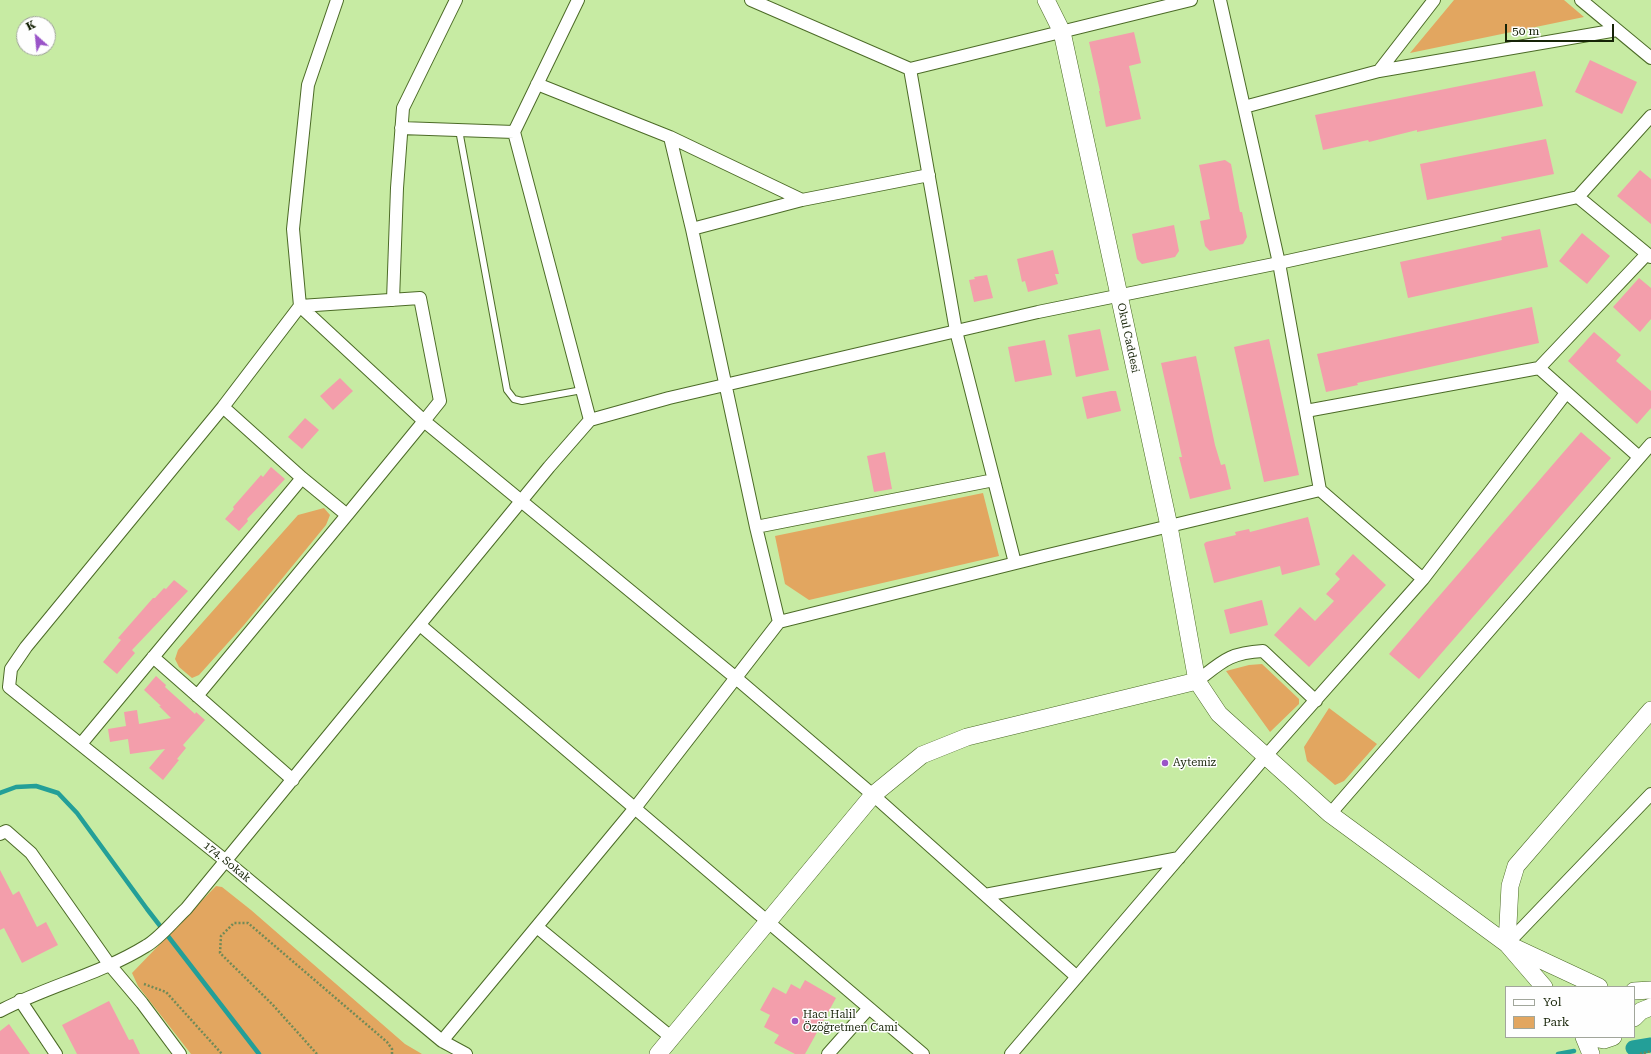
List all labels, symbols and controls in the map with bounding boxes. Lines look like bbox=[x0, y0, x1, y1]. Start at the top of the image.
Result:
north arrow bbox=[16, 16, 56, 56]
scale bar bbox=[1507, 16, 1616, 42]
text: K bbox=[24, 18, 38, 34]
text: 50 m bbox=[1512, 24, 1539, 38]
street label: Okul Caddesi bbox=[1114, 302, 1142, 374]
place label: Aytemiz bbox=[1173, 756, 1216, 770]
marker: Aytemiz bbox=[1160, 758, 1170, 768]
street label: 174. Sokak bbox=[201, 839, 253, 885]
legend bbox=[1505, 986, 1635, 1038]
text: Yol bbox=[1543, 995, 1561, 1009]
place label: Hacı Halil Özöğretmen Cami bbox=[803, 1008, 898, 1034]
text: Park bbox=[1543, 1015, 1569, 1029]
marker: Hacı Halil Özöğretmen Cami bbox=[790, 1016, 800, 1026]

